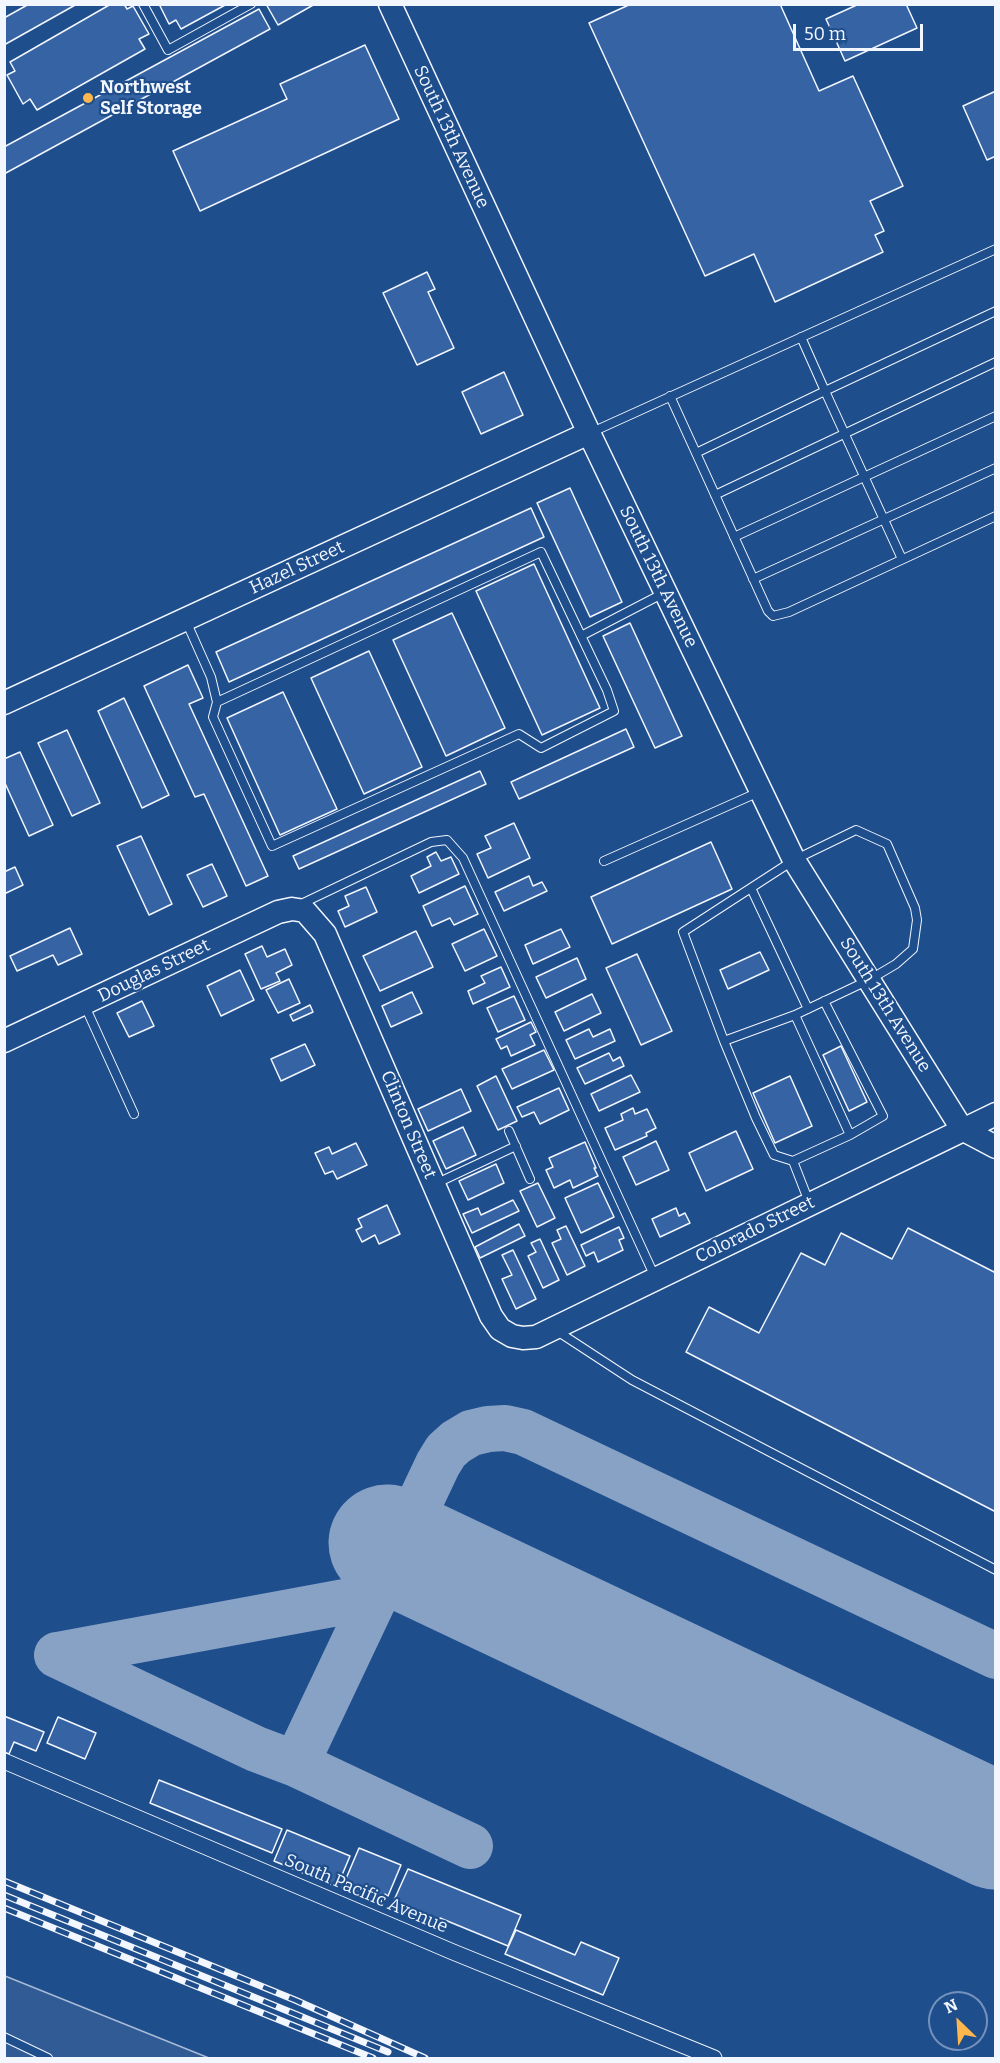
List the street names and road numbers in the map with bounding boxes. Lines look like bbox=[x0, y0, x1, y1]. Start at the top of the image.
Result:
street label: South 13th Avenue bbox=[408, 62, 494, 212]
street label: South 13th Avenue bbox=[614, 503, 702, 651]
street label: Hazel Street bbox=[246, 537, 348, 599]
street label: South 13th Avenue bbox=[835, 934, 935, 1076]
street label: Douglas Street bbox=[94, 935, 214, 1007]
street label: Clinton Street bbox=[375, 1068, 441, 1182]
street label: Colorado Street bbox=[692, 1192, 818, 1268]
street label: South Pacific Avenue bbox=[281, 1850, 451, 1938]

